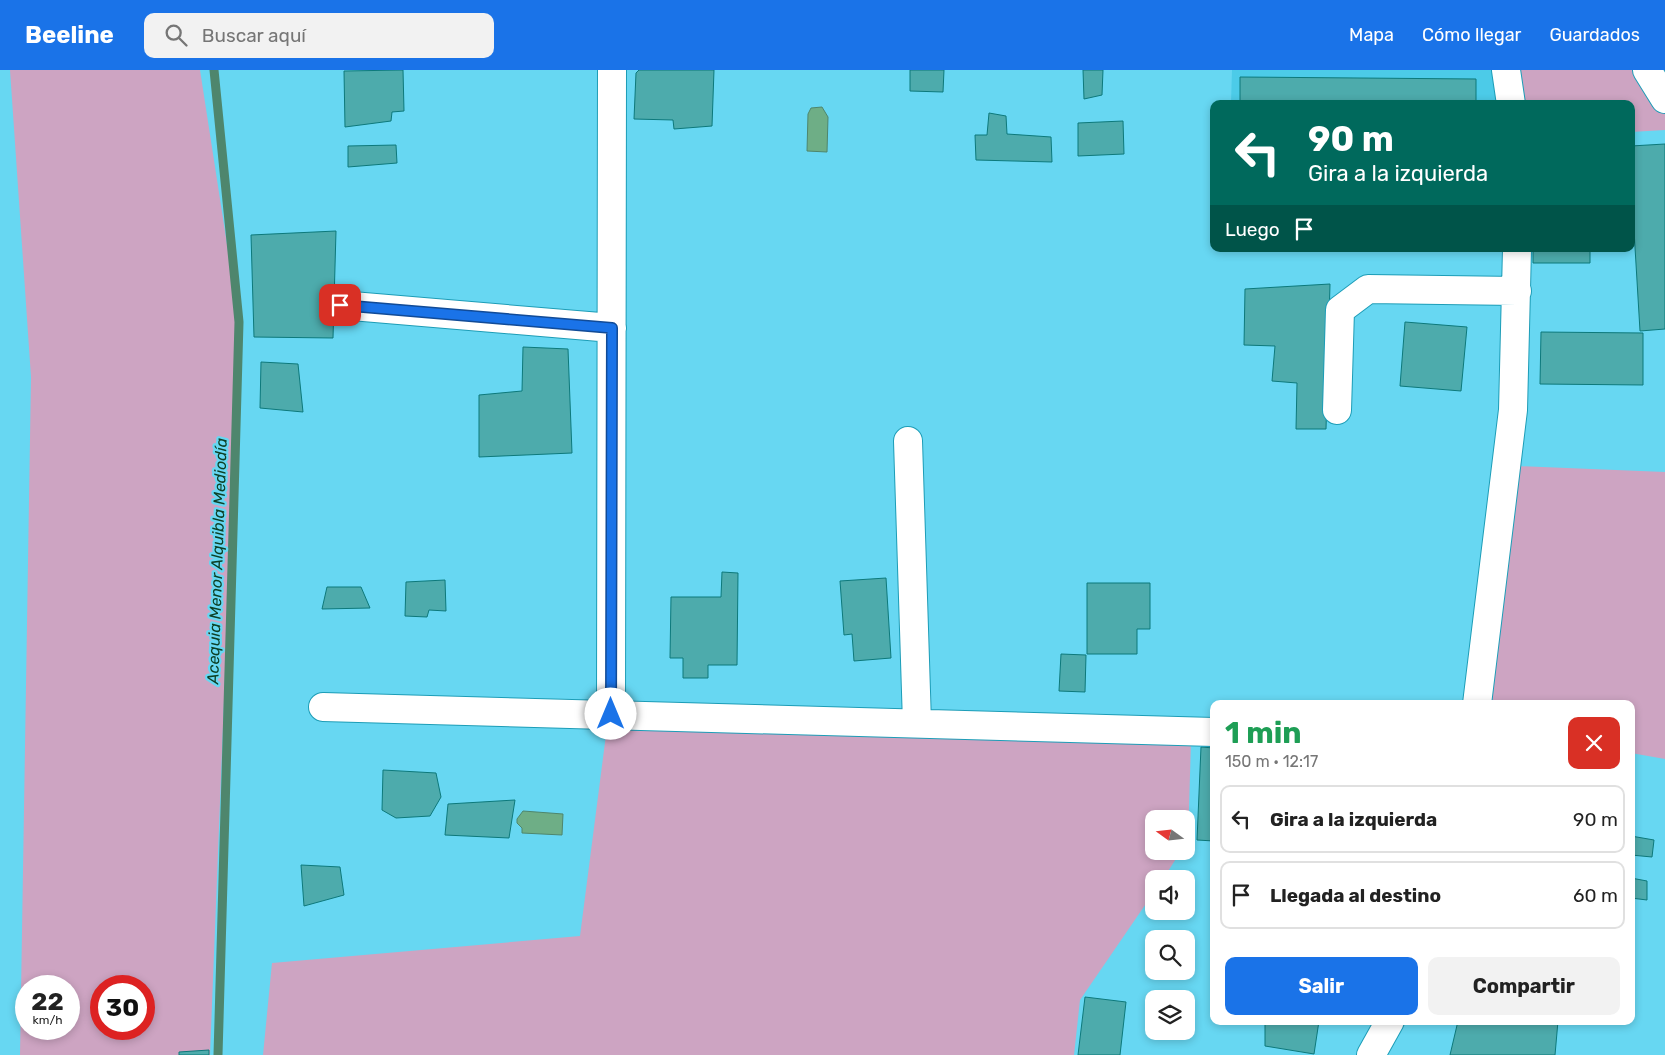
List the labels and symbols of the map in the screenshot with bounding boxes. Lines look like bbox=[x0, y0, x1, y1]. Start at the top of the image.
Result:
pin bbox=[319, 284, 361, 326]
water label: Acequia Menor Alquibla Mediodía bbox=[203, 438, 231, 685]
position arrow bbox=[584, 687, 636, 739]
north arrow bbox=[1145, 810, 1195, 860]
speed limit sign: 30 bbox=[90, 975, 155, 1040]

